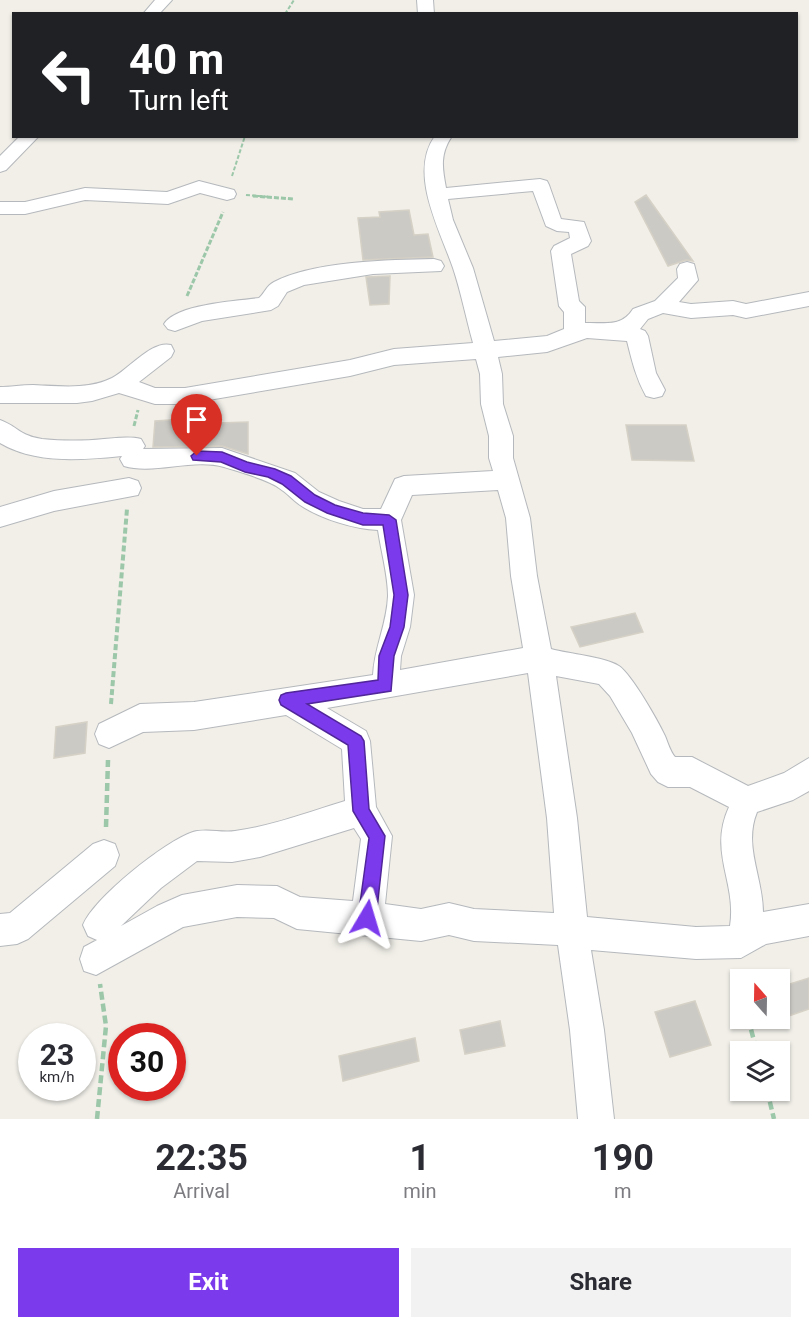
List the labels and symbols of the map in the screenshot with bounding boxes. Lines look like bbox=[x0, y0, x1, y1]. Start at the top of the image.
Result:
pin bbox=[171, 394, 222, 456]
position arrow bbox=[335, 886, 399, 950]
north arrow bbox=[730, 969, 790, 1029]
speed limit sign: 30 bbox=[108, 1023, 186, 1101]

